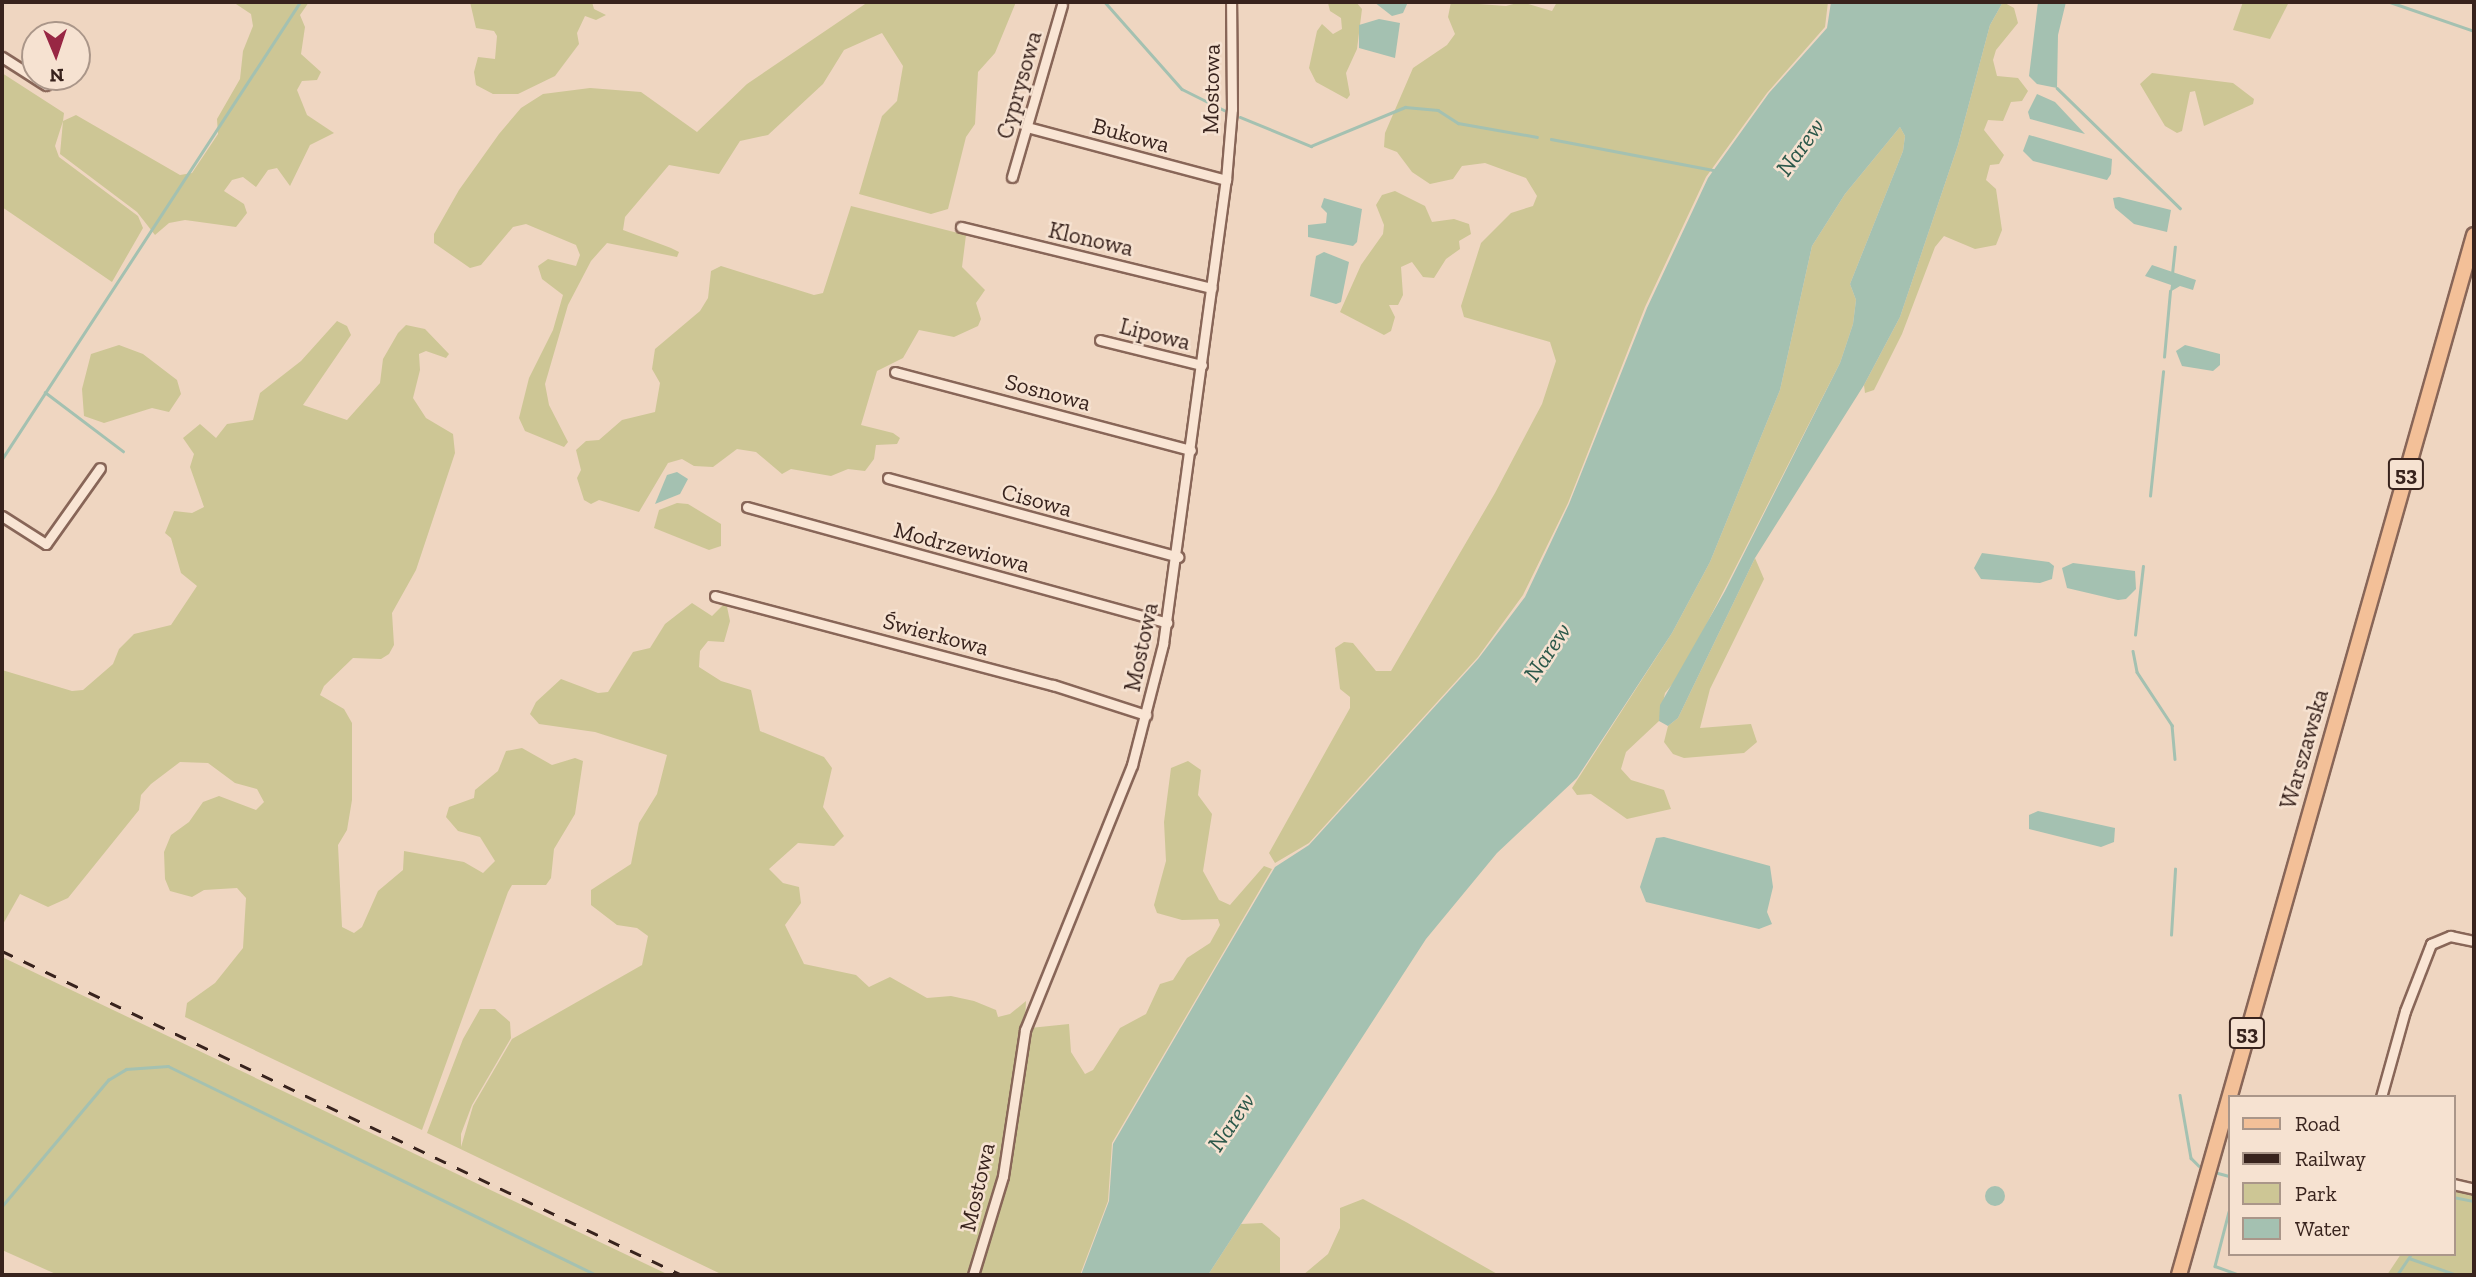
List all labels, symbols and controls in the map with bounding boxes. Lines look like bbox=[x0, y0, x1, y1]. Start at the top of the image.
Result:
north arrow bbox=[21, 21, 91, 91]
street label: Cyprysowa bbox=[990, 28, 1048, 142]
street label: Mostowa bbox=[1196, 44, 1226, 134]
text: N bbox=[49, 64, 64, 87]
street label: Bukowa bbox=[1089, 111, 1173, 159]
water label: Narew bbox=[1769, 112, 1831, 182]
street label: Klonowa bbox=[1046, 216, 1136, 262]
street label: Lipowa bbox=[1117, 312, 1193, 356]
street label: Sosnowa bbox=[1002, 367, 1094, 417]
road number: 53 bbox=[2387, 456, 2425, 491]
street label: Cisowa bbox=[999, 477, 1075, 523]
street label: Modrzewiowa bbox=[891, 516, 1033, 578]
street label: Mostowa bbox=[1118, 600, 1164, 694]
street label: Świerkowa bbox=[880, 607, 992, 661]
water label: Narew bbox=[1517, 617, 1577, 687]
street label: Warszawska bbox=[2274, 686, 2334, 812]
road number: 53 bbox=[2228, 1016, 2266, 1050]
water label: Narew bbox=[1201, 1087, 1261, 1157]
legend bbox=[2228, 1095, 2455, 1256]
text: Road bbox=[2295, 1111, 2340, 1136]
street label: Mostowa bbox=[953, 1140, 1001, 1234]
text: Railway bbox=[2295, 1146, 2366, 1171]
text: Park bbox=[2295, 1181, 2337, 1206]
text: Water bbox=[2295, 1216, 2350, 1241]

